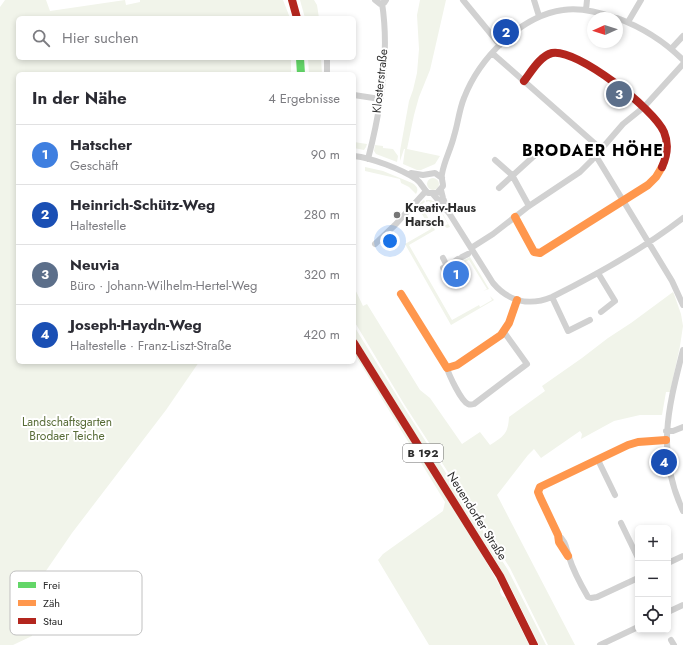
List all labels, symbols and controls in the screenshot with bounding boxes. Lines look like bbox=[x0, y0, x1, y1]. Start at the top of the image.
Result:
north arrow bbox=[587, 12, 623, 48]
search box bbox=[16, 16, 356, 60]
pin: 2 bbox=[493, 17, 519, 47]
icon: search bbox=[30, 27, 52, 49]
text: Hier suchen bbox=[62, 27, 139, 49]
street label: Klosterstraße bbox=[368, 48, 392, 114]
pin: 3 bbox=[606, 79, 632, 109]
text: In der Nähe bbox=[32, 86, 127, 110]
text: 4 Ergebnisse bbox=[268, 89, 340, 108]
text: Hatscher bbox=[70, 134, 132, 156]
district label: BRODAER HÖHE bbox=[522, 139, 664, 162]
text: 1 bbox=[42, 145, 48, 164]
text: 90 m bbox=[311, 145, 340, 164]
text: Geschäft bbox=[70, 156, 118, 175]
text: Heinrich-Schütz-Weg bbox=[70, 194, 215, 216]
place label: Kreativ-Haus Harsch bbox=[405, 199, 476, 231]
text: 2 bbox=[41, 205, 49, 224]
text: 280 m bbox=[304, 205, 340, 224]
marker: Kreativ-Haus Harsch bbox=[392, 210, 402, 220]
text: Haltestelle bbox=[70, 216, 126, 235]
your location bbox=[380, 231, 400, 251]
text: Neuvia bbox=[70, 254, 119, 276]
pin: 1 bbox=[443, 259, 469, 289]
text: 3 bbox=[41, 265, 49, 284]
text: 320 m bbox=[304, 265, 340, 284]
text: Büro · Johann-Wilhelm-Hertel-Weg bbox=[70, 276, 257, 295]
text: Joseph-Haydn-Weg bbox=[70, 314, 202, 336]
text: 4 bbox=[40, 325, 50, 344]
text: 420 m bbox=[303, 325, 340, 344]
text: Haltestelle · Franz-Liszt-Straße bbox=[70, 336, 232, 355]
park label: Landschaftsgarten Brodaer Teiche bbox=[22, 413, 112, 445]
road number: B 192 bbox=[403, 444, 443, 462]
pin: 4 bbox=[651, 447, 677, 477]
street label: Neuendorfer Straße bbox=[442, 468, 512, 564]
map controls bbox=[635, 525, 671, 633]
button: + bbox=[635, 525, 671, 561]
button: − bbox=[635, 561, 671, 597]
legend bbox=[10, 571, 142, 635]
text: Frei bbox=[43, 577, 61, 593]
text: Zäh bbox=[43, 595, 60, 611]
button: locate bbox=[635, 597, 671, 633]
text: Stau bbox=[43, 613, 63, 629]

